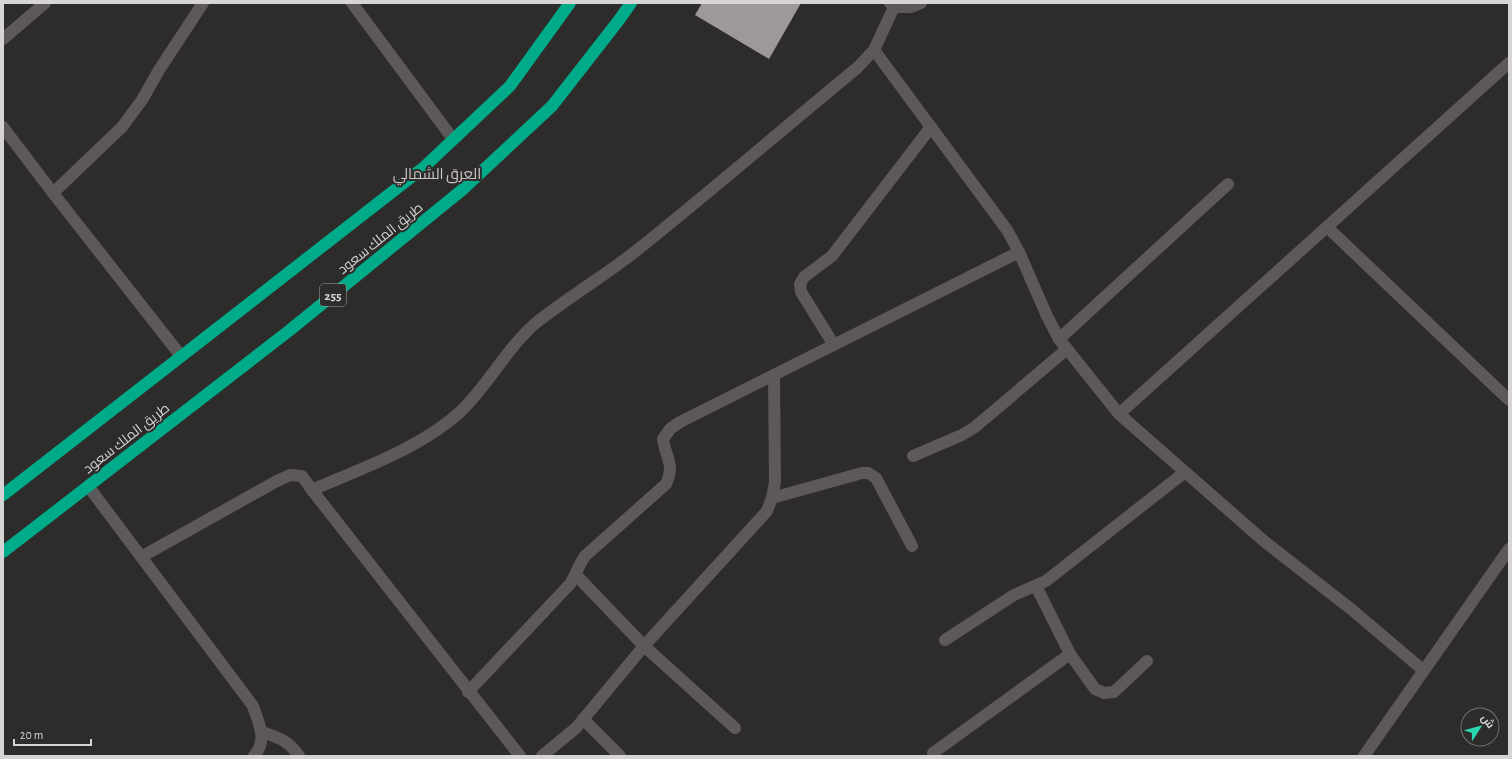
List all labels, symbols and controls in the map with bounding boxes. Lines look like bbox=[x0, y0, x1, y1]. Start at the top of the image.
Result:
district label: العرق الشمالي bbox=[393, 166, 481, 186]
street label: طريق الملك سعود bbox=[336, 200, 426, 278]
road number: 255 bbox=[320, 284, 346, 306]
street label: طريق الملك سعود bbox=[81, 401, 173, 477]
north arrow bbox=[1460, 707, 1500, 747]
text: ش bbox=[1478, 712, 1496, 731]
scale bar bbox=[14, 721, 91, 747]
text: 20 m bbox=[20, 729, 43, 741]

